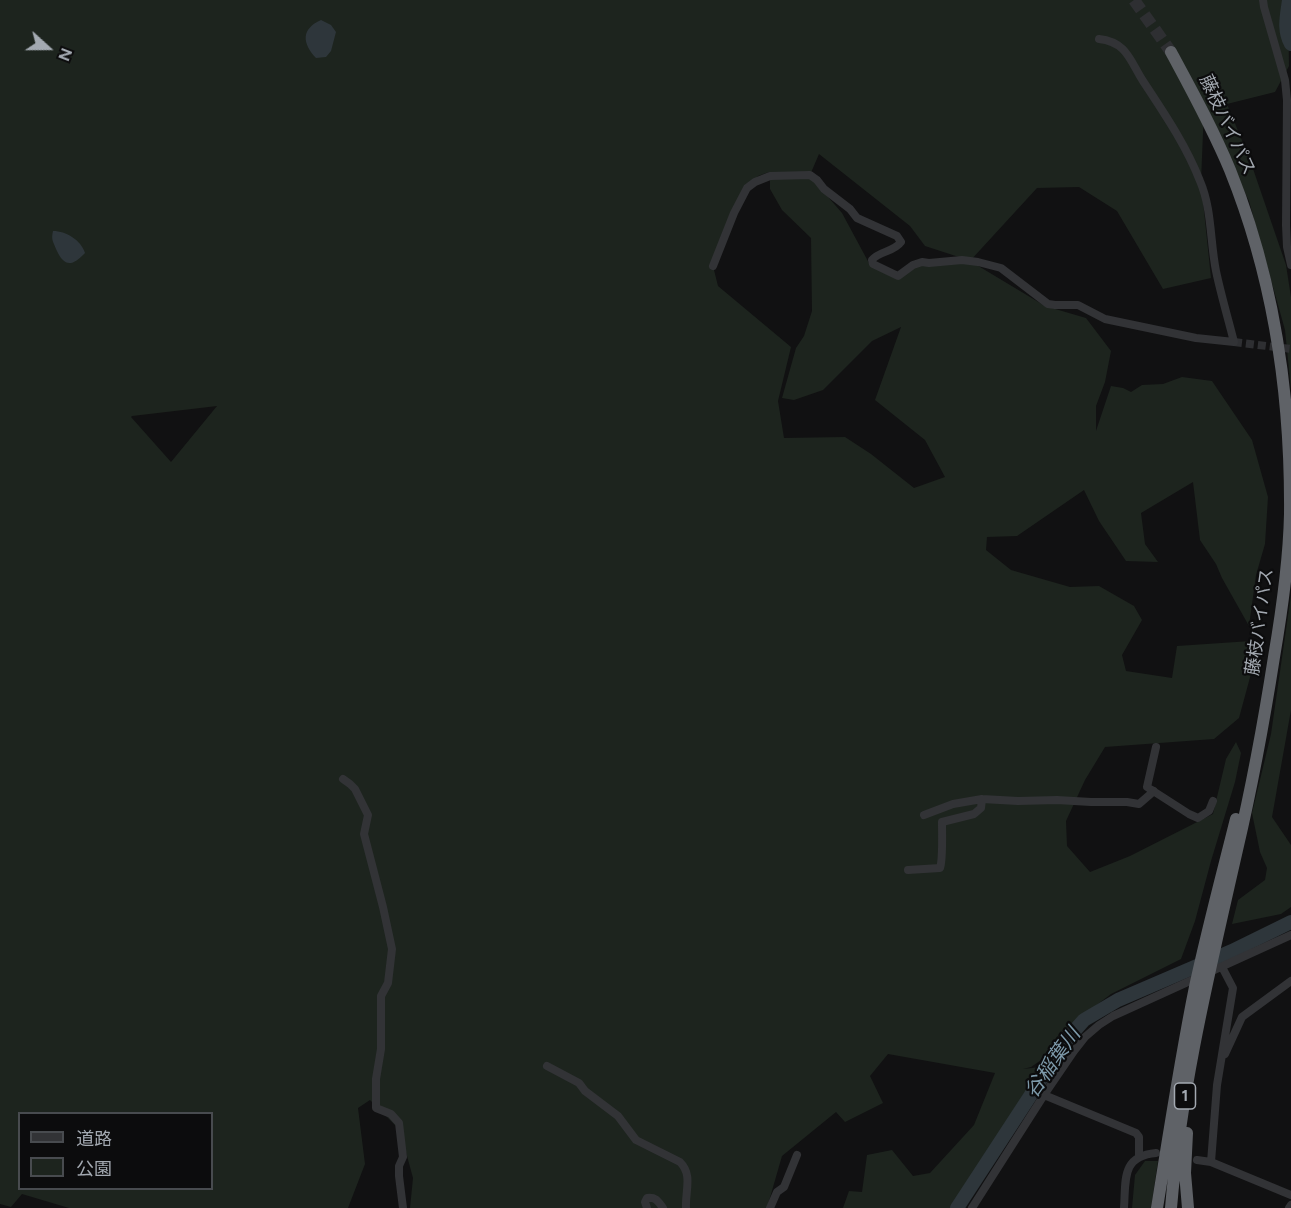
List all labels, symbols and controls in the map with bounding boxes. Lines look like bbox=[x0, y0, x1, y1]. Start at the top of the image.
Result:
north arrow bbox=[18, 18, 78, 78]
text: N bbox=[54, 45, 76, 64]
street label: 藤枝バイパス bbox=[1194, 71, 1260, 179]
street label: 藤枝バイパス bbox=[1242, 567, 1278, 677]
water label: 谷稲葉川 bbox=[1020, 1023, 1086, 1103]
road number: 1 bbox=[1174, 1083, 1196, 1109]
legend bbox=[18, 1112, 213, 1190]
text: 道路 bbox=[76, 1128, 112, 1150]
text: 公園 bbox=[76, 1158, 112, 1180]

